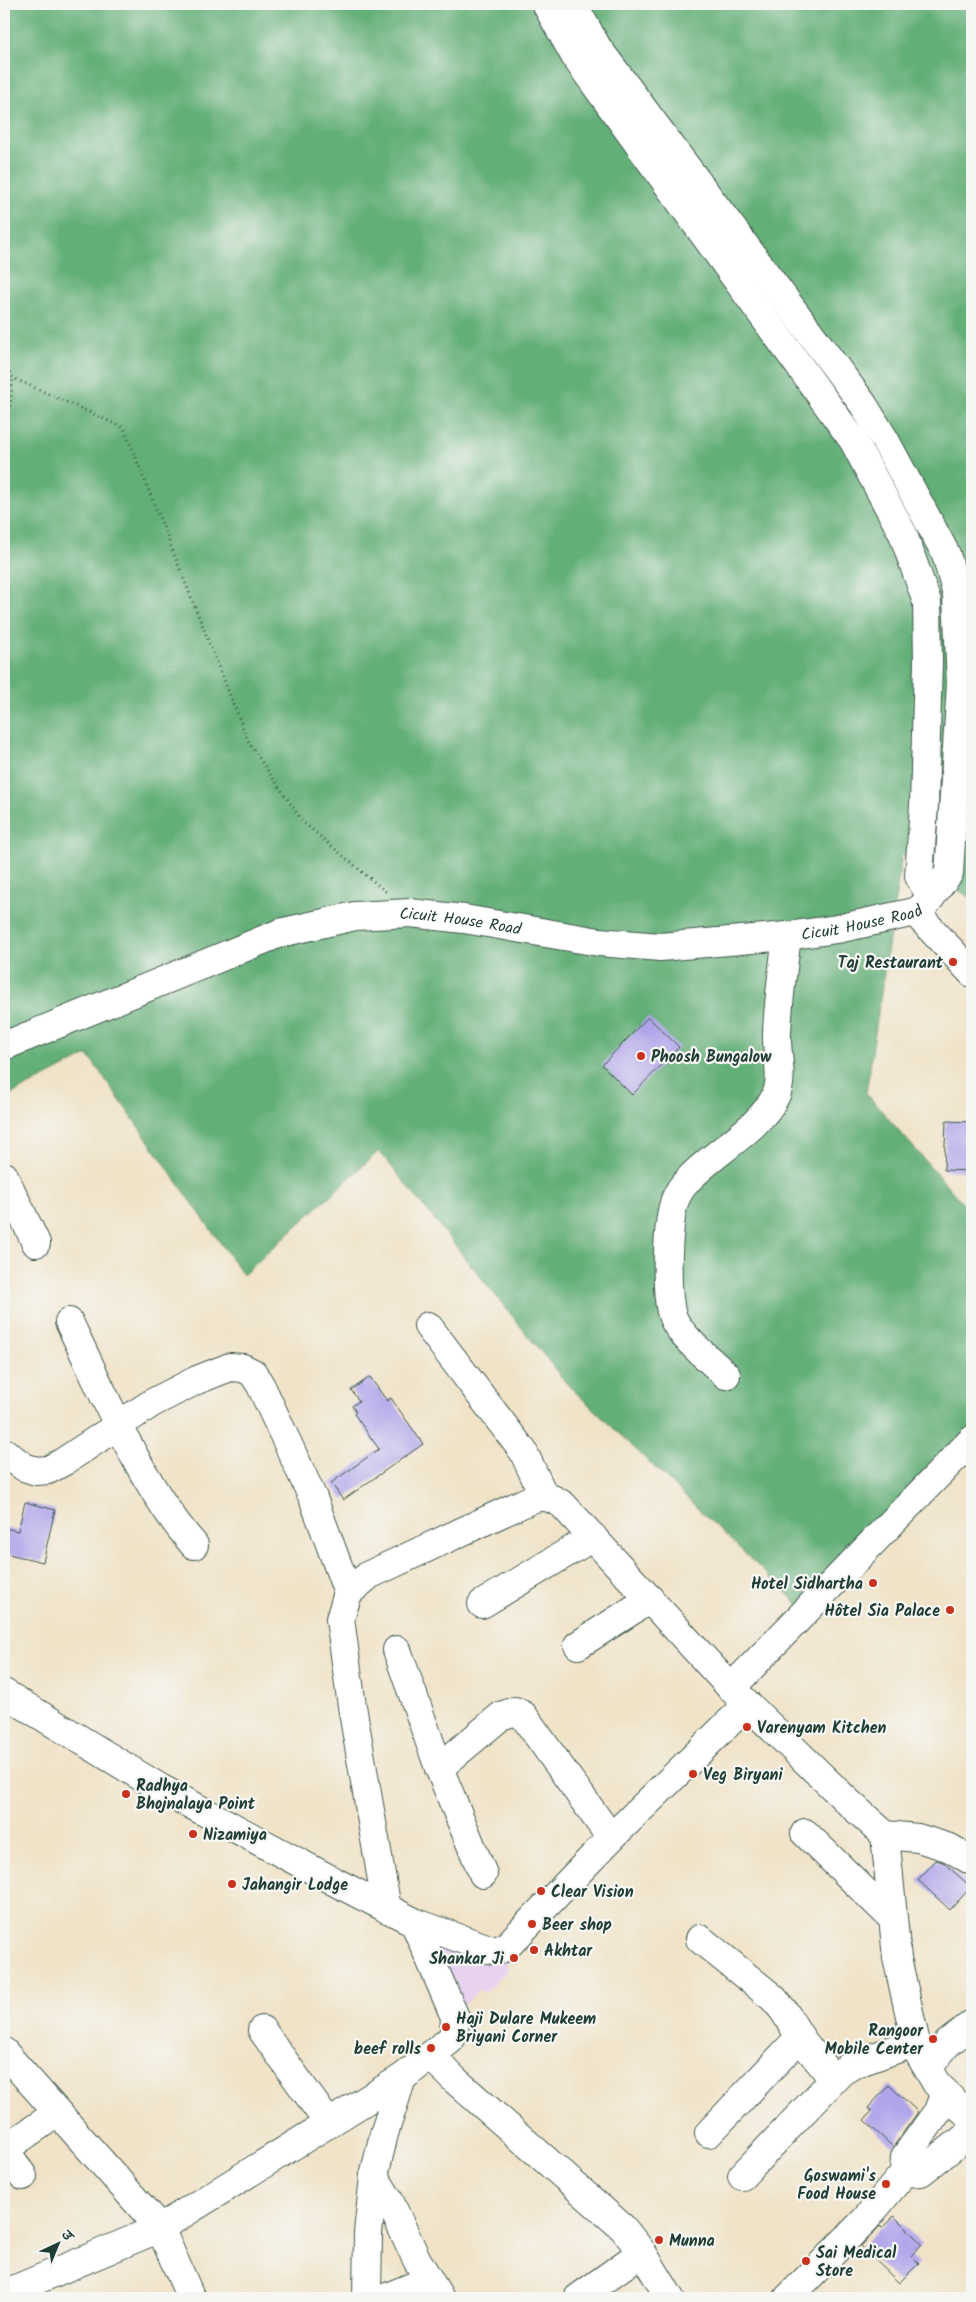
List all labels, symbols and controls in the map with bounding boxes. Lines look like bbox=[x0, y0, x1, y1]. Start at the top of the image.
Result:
street label: Cicuit House Road bbox=[800, 898, 929, 948]
street label: Cicuit House Road bbox=[399, 902, 524, 943]
place label: Taj Restaurant bbox=[838, 951, 944, 976]
marker: Taj Restaurant bbox=[947, 956, 959, 968]
place label: Phoosh Bungalow bbox=[651, 1045, 772, 1070]
marker: Phoosh Bungalow bbox=[635, 1050, 647, 1062]
place label: Hotel Sidhartha bbox=[751, 1572, 863, 1597]
marker: Hotel Sidhartha bbox=[867, 1577, 879, 1589]
place label: Hôtel Sia Palace bbox=[825, 1599, 940, 1624]
marker: Hôtel Sia Palace bbox=[944, 1604, 956, 1616]
place label: Varenyam Kitchen bbox=[757, 1716, 887, 1741]
marker: Varenyam Kitchen bbox=[741, 1721, 753, 1733]
place label: Veg Biryani bbox=[703, 1763, 783, 1788]
marker: Veg Biryani bbox=[687, 1768, 699, 1780]
place label: Radhya Bhojnalaya Point bbox=[136, 1774, 256, 1817]
marker: Radhya Bhojnalaya Point bbox=[120, 1788, 132, 1800]
place label: Nizamiya bbox=[203, 1823, 267, 1848]
marker: Nizamiya bbox=[187, 1828, 199, 1840]
place label: Jahangir Lodge bbox=[242, 1873, 348, 1898]
marker: Jahangir Lodge bbox=[226, 1878, 238, 1890]
place label: Clear Vision bbox=[551, 1880, 634, 1905]
marker: Clear Vision bbox=[535, 1885, 547, 1897]
place label: Beer shop bbox=[542, 1913, 612, 1938]
marker: Beer shop bbox=[526, 1918, 538, 1930]
place label: Akhtar bbox=[544, 1939, 593, 1964]
marker: Akhtar bbox=[528, 1944, 540, 1956]
place label: Shankar Ji bbox=[429, 1947, 505, 1972]
marker: Shankar Ji bbox=[508, 1952, 520, 1964]
place label: Haji Dulare Mukeem Briyani Corner bbox=[456, 2007, 596, 2050]
place label: Rangoor Mobile Center bbox=[825, 2019, 924, 2062]
marker: Haji Dulare Mukeem Briyani Corner bbox=[440, 2021, 452, 2033]
marker: Rangoor Mobile Center bbox=[927, 2033, 939, 2045]
place label: beef rolls bbox=[354, 2037, 422, 2062]
marker: beef rolls bbox=[425, 2042, 437, 2054]
place label: Goswami's Food House bbox=[797, 2164, 877, 2207]
marker: Goswami's Food House bbox=[880, 2178, 892, 2190]
north arrow bbox=[32, 2220, 82, 2270]
text: उ bbox=[56, 2224, 79, 2249]
place label: Munna bbox=[669, 2229, 715, 2254]
marker: Munna bbox=[653, 2234, 665, 2246]
place label: Sai Medical Store bbox=[816, 2241, 897, 2284]
marker: Sai Medical Store bbox=[800, 2255, 812, 2267]

